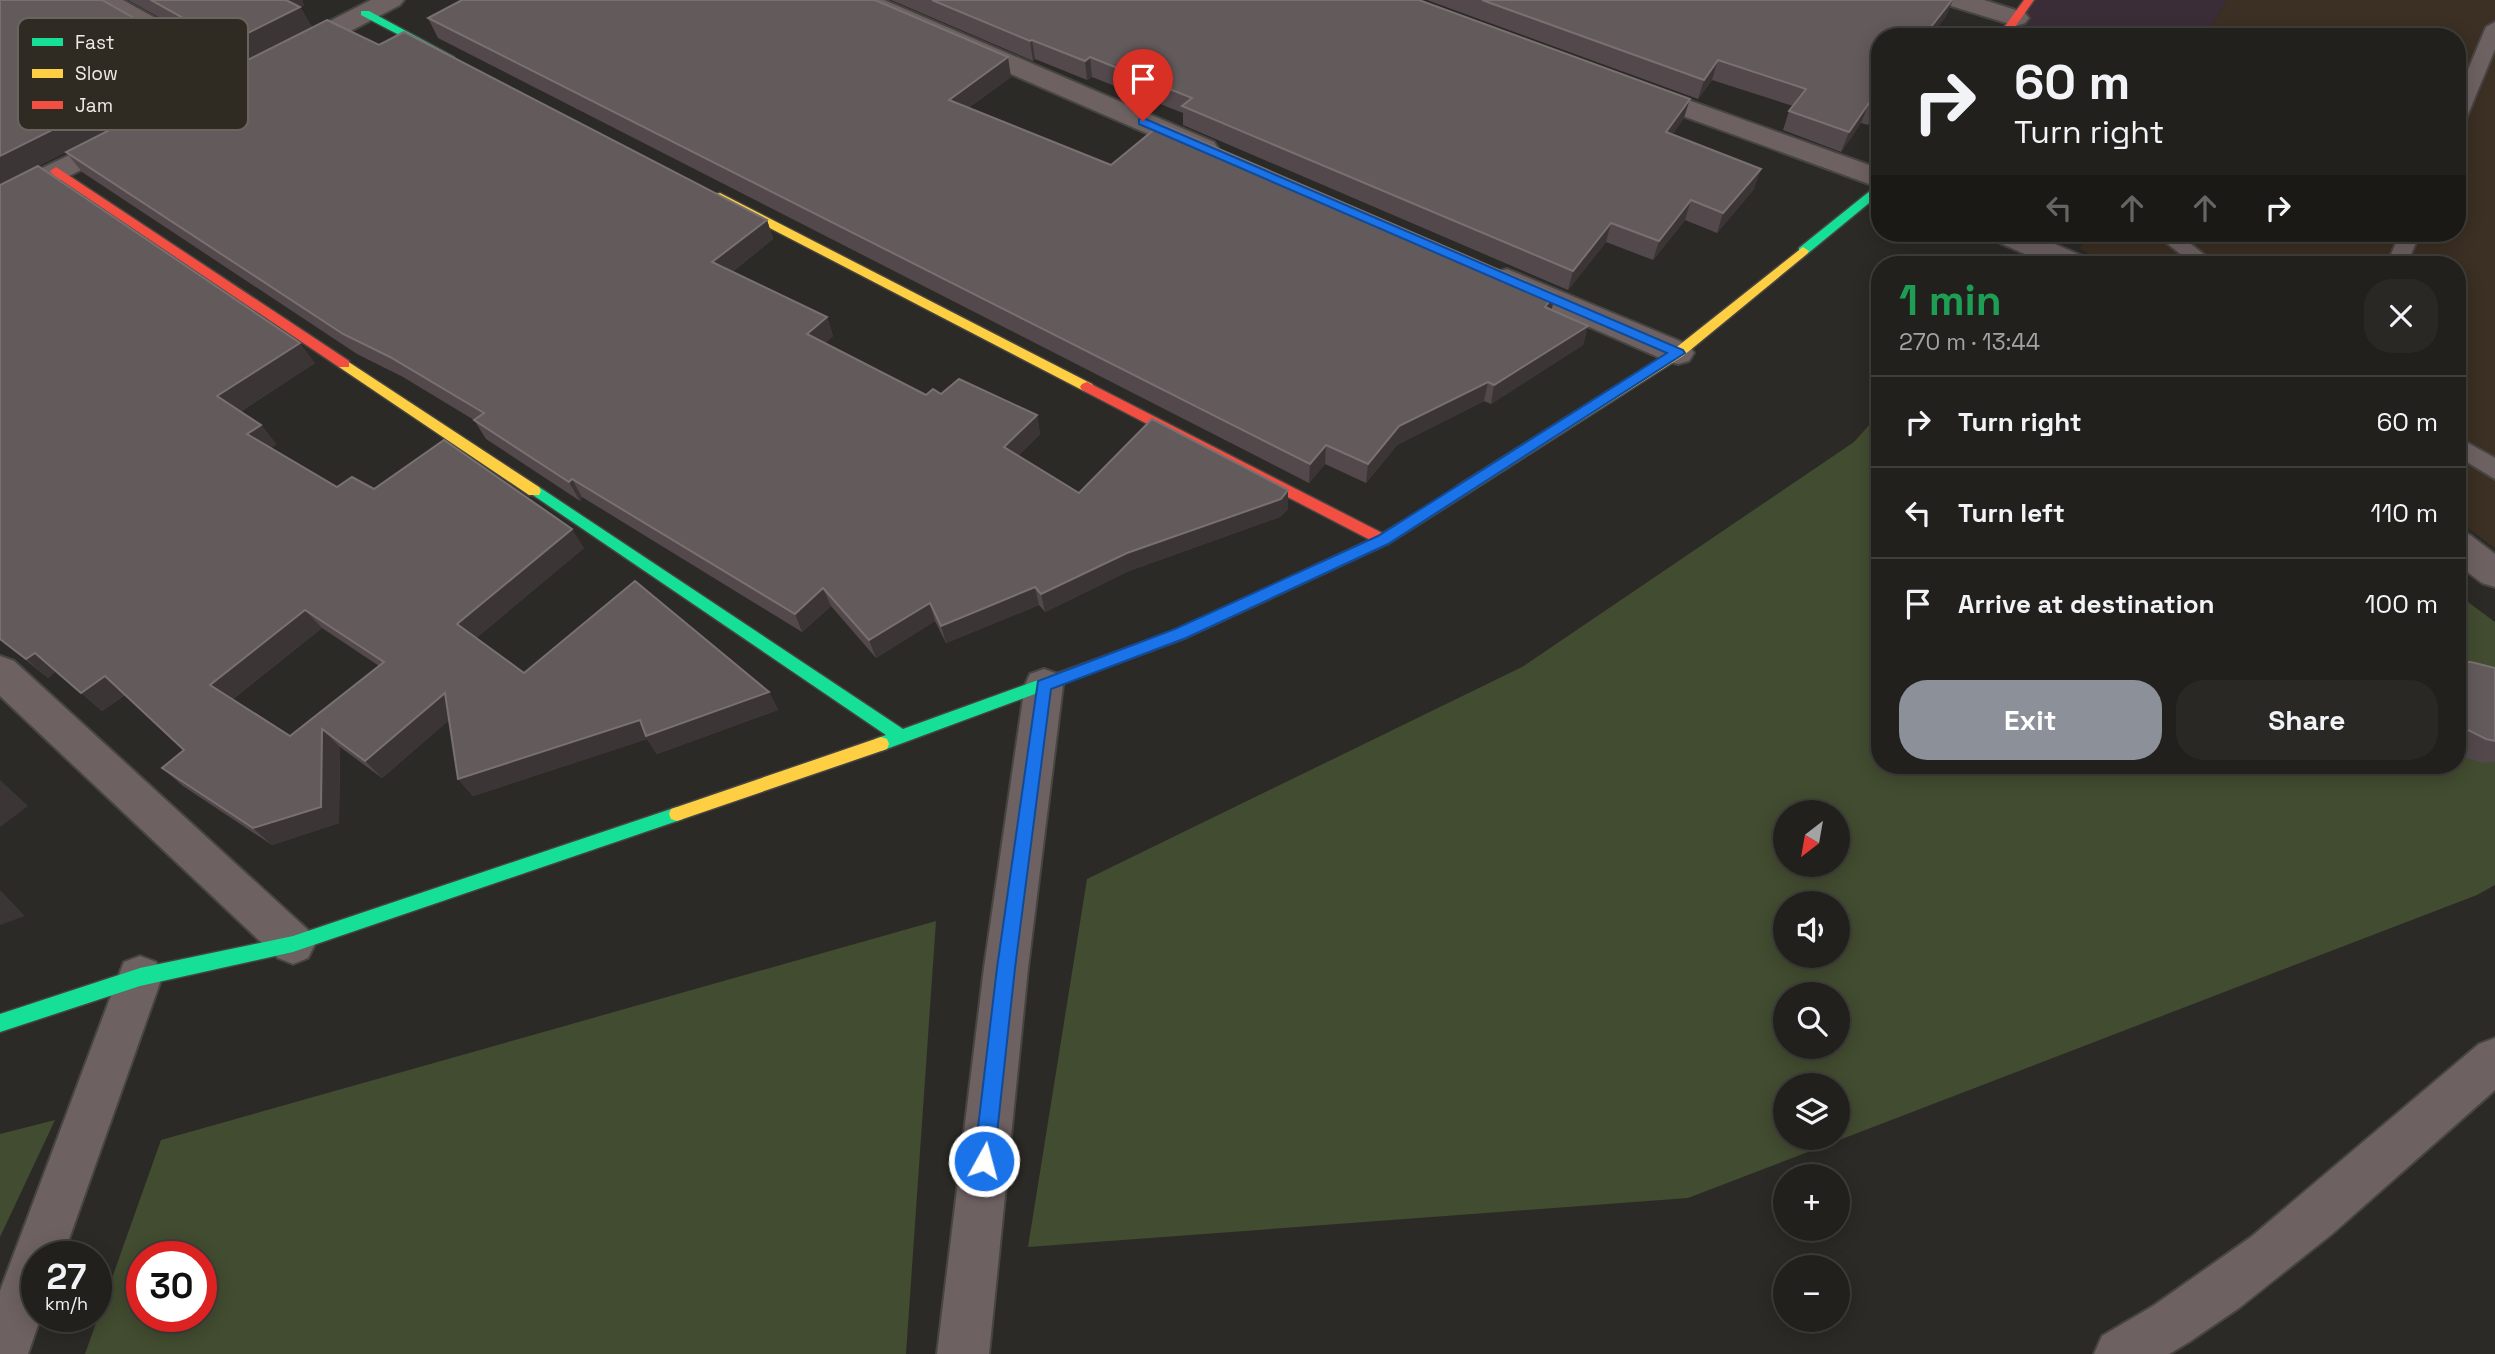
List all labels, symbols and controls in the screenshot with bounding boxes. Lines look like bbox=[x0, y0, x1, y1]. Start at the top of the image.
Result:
legend bbox=[18, 18, 248, 130]
text: Fast bbox=[75, 30, 115, 55]
pin bbox=[1113, 49, 1173, 121]
text: 60 m bbox=[2014, 51, 2130, 113]
icon: right bbox=[1899, 56, 1990, 147]
icon: arrive bbox=[1124, 60, 1162, 98]
text: Slow bbox=[75, 61, 118, 86]
text: Jam bbox=[75, 93, 113, 118]
text: Turn right bbox=[2014, 112, 2164, 152]
icon: left bbox=[2040, 189, 2078, 227]
icon: ahead bbox=[2113, 189, 2151, 227]
icon: ahead bbox=[2186, 189, 2224, 227]
icon: right bbox=[2259, 189, 2297, 227]
text: 1 min bbox=[1899, 274, 2002, 327]
button: close bbox=[2364, 279, 2438, 353]
text: 270 m · 13:44 bbox=[1899, 327, 2040, 357]
icon: right bbox=[1899, 403, 1937, 441]
text: Turn right bbox=[1958, 405, 2082, 439]
text: 60 m bbox=[2376, 405, 2438, 439]
icon: left bbox=[1899, 494, 1937, 532]
text: Turn left bbox=[1958, 496, 2065, 530]
text: 110 m bbox=[2371, 496, 2438, 530]
icon: arrive bbox=[1899, 585, 1937, 623]
text: Arrive at destination bbox=[1958, 587, 2215, 621]
text: 100 m bbox=[2365, 587, 2438, 621]
button: Exit bbox=[1899, 680, 2162, 760]
button: Share bbox=[2176, 680, 2438, 760]
north arrow bbox=[1773, 800, 1850, 877]
map controls bbox=[1773, 800, 1850, 1332]
button: sound bbox=[1773, 891, 1850, 968]
button: search bbox=[1773, 982, 1850, 1059]
button: layers bbox=[1773, 1073, 1850, 1150]
position arrow bbox=[947, 1124, 1021, 1198]
button: + bbox=[1773, 1164, 1850, 1241]
speed limit sign: 30 bbox=[126, 1241, 217, 1332]
text: 27 bbox=[47, 1255, 86, 1299]
button: − bbox=[1773, 1255, 1850, 1332]
text: km/h bbox=[45, 1292, 88, 1315]

